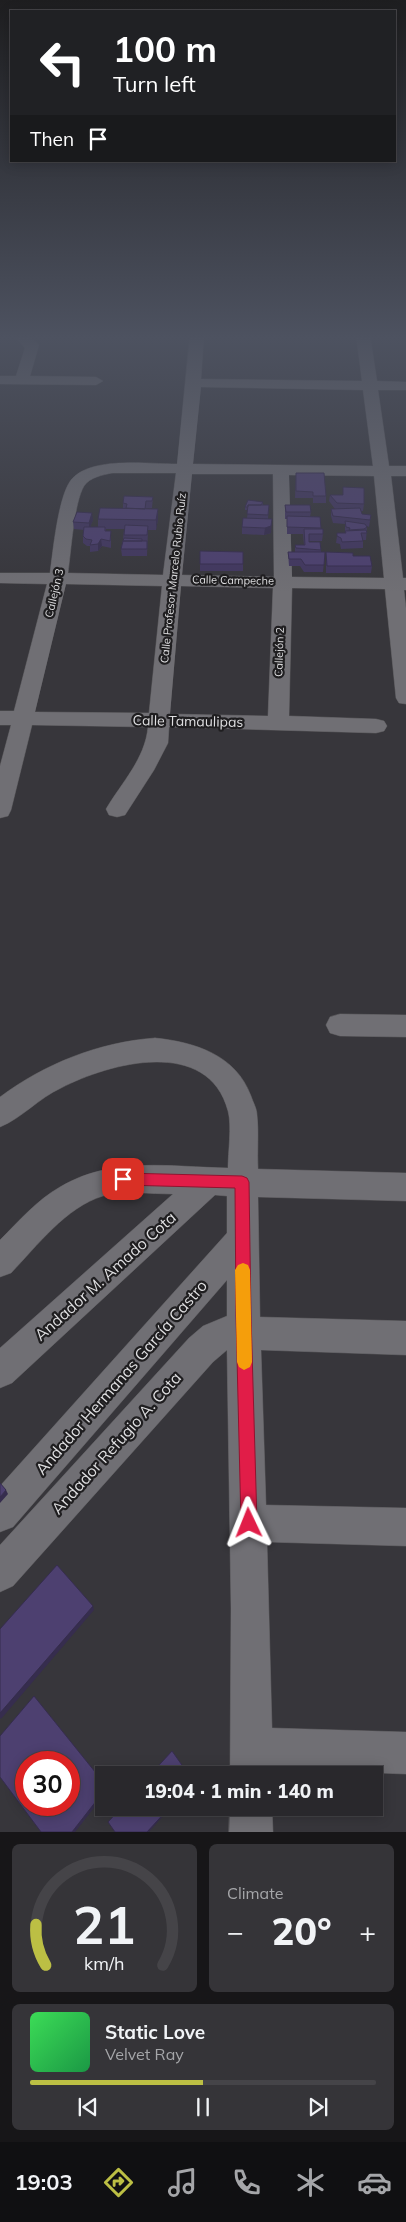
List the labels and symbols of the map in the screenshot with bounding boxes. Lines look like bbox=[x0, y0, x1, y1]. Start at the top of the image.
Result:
street label: Calle Profesor Marcelo Rubio Ruíz bbox=[157, 492, 189, 664]
street label: Callejón 3 bbox=[42, 567, 66, 619]
street label: Calle Campeche bbox=[192, 572, 274, 588]
street label: Callejón 2 bbox=[271, 626, 287, 677]
street label: Calle Tamaulipas bbox=[133, 711, 244, 731]
pin bbox=[102, 1158, 144, 1200]
street label: Andador M. Amado Cota bbox=[30, 1207, 180, 1345]
street label: Andador Hermanas García Castro bbox=[31, 1275, 211, 1479]
street label: Andador Refugio A. Cota bbox=[47, 1368, 185, 1518]
position arrow bbox=[222, 1496, 274, 1548]
speed limit sign: 30 bbox=[15, 1751, 80, 1816]

